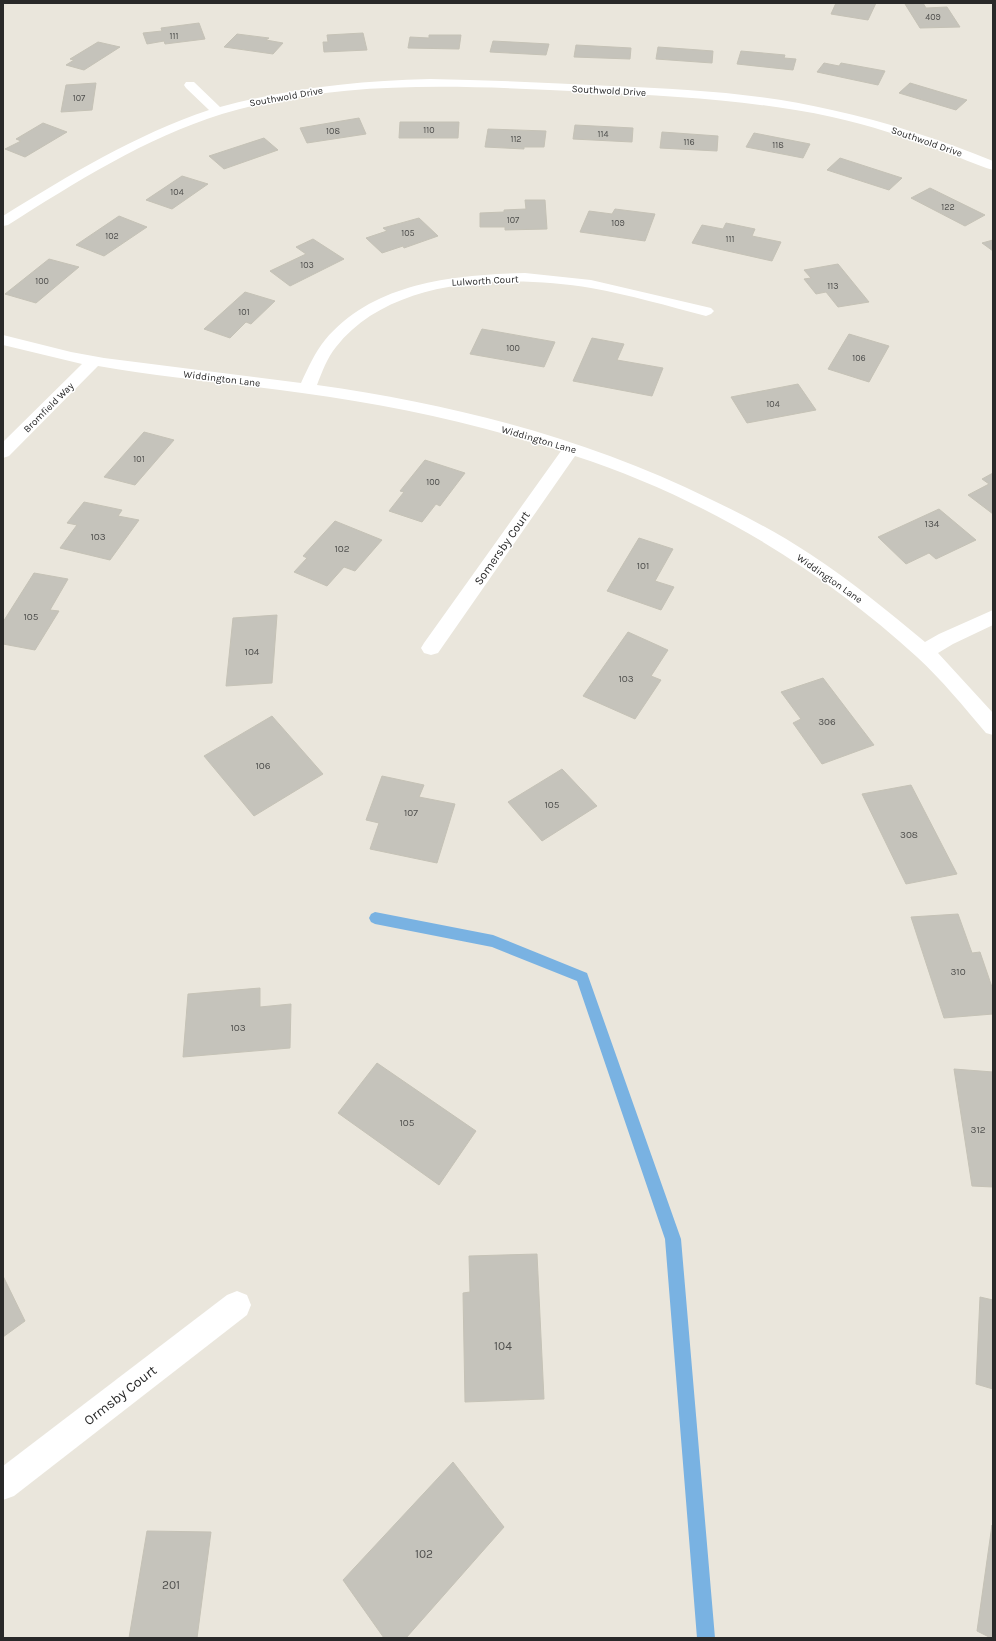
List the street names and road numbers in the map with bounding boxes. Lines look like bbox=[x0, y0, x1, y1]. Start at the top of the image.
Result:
street label: Southwold Drive bbox=[571, 83, 646, 99]
street label: Southwold Drive bbox=[248, 85, 324, 109]
street label: Southwold Drive bbox=[889, 124, 964, 160]
street label: Lulworth Court bbox=[451, 273, 519, 289]
street label: Widdington Lane bbox=[183, 368, 261, 390]
street label: Bromfield Way bbox=[21, 380, 77, 435]
street label: Widdington Lane bbox=[500, 424, 578, 456]
street label: Somersby Court bbox=[471, 508, 533, 588]
street label: Widdington Lane bbox=[794, 552, 865, 606]
street label: Ormsby Court bbox=[81, 1362, 160, 1429]

